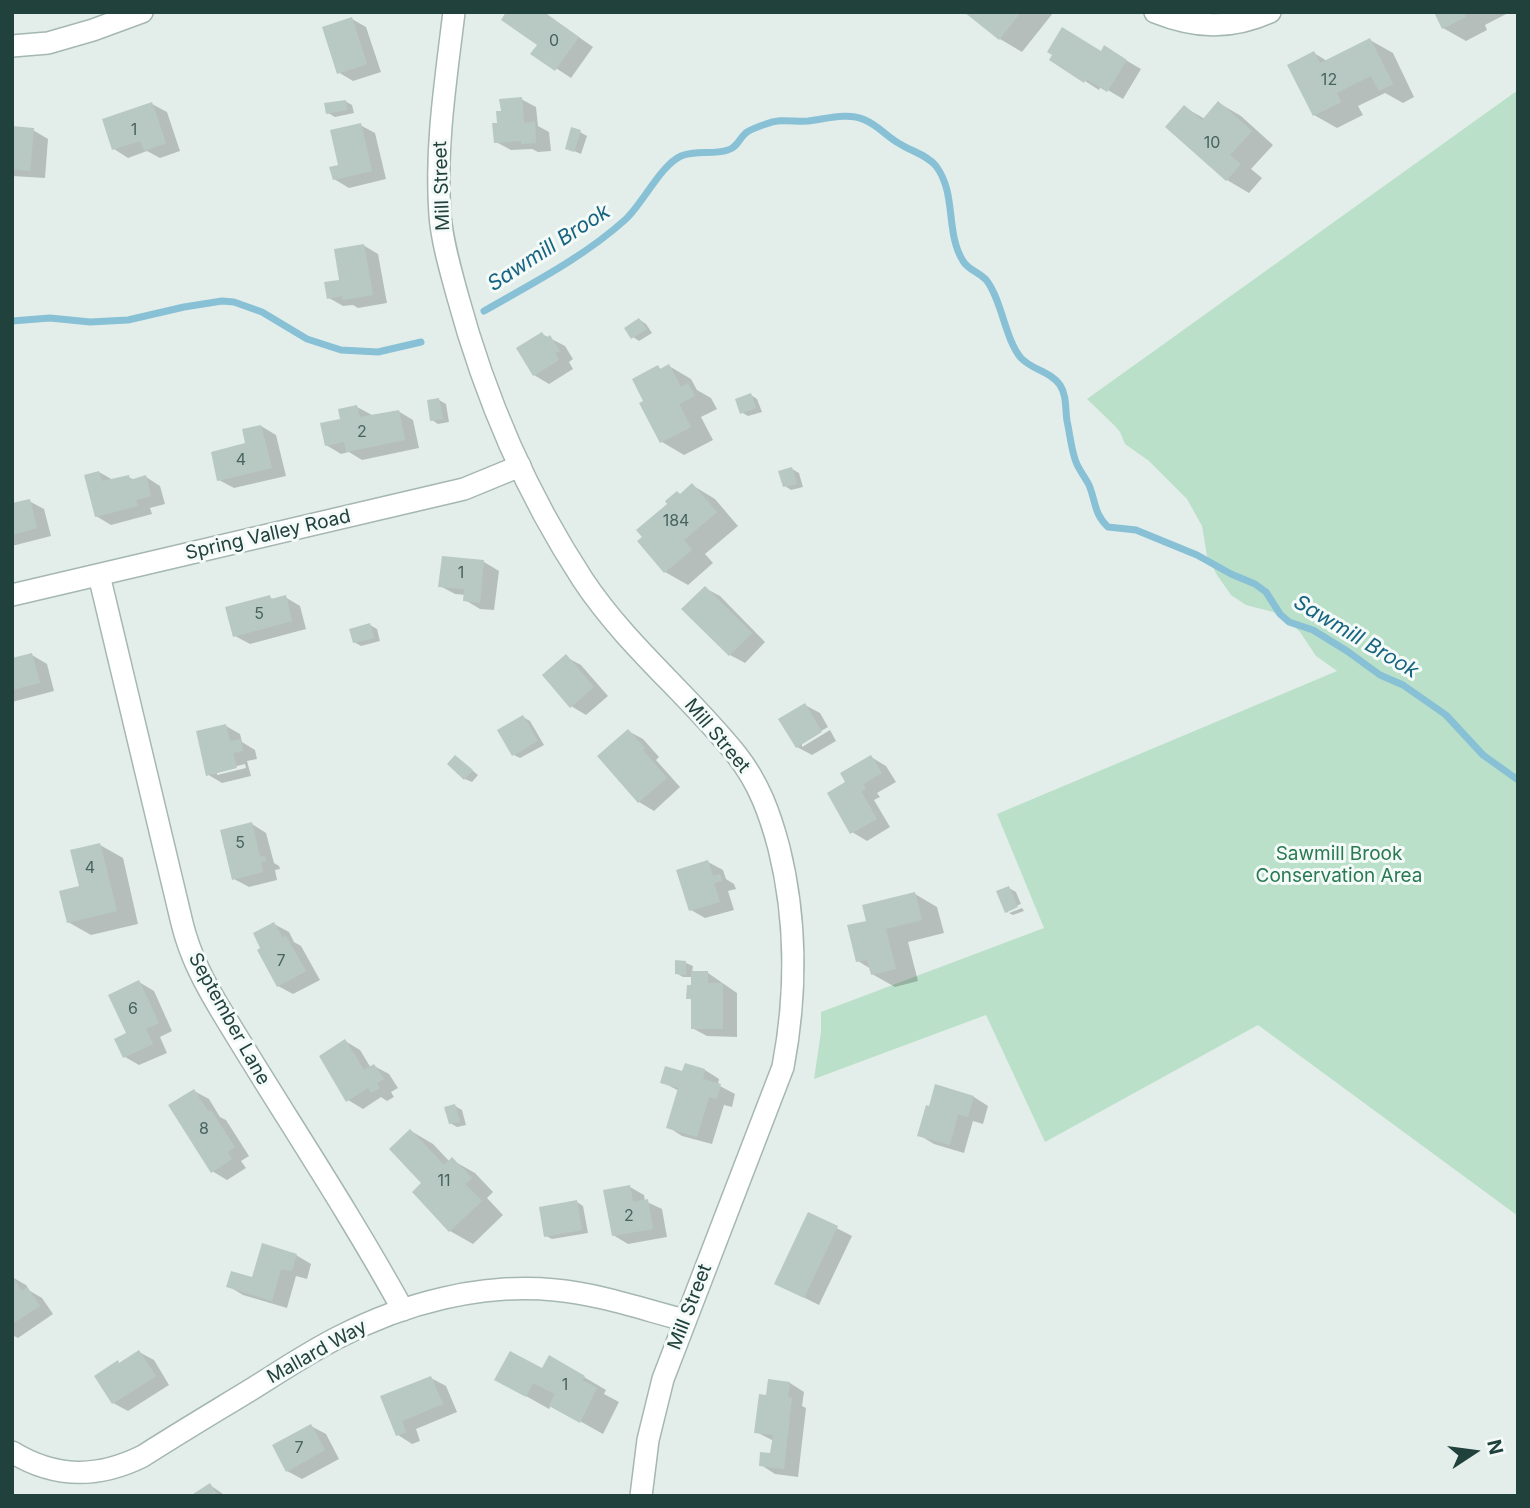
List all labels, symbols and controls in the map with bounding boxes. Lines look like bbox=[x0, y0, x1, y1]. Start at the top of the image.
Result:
house number: 0 bbox=[549, 31, 559, 51]
house number: 12 bbox=[1321, 70, 1337, 90]
house number: 1 bbox=[131, 120, 137, 140]
house number: 10 bbox=[1204, 133, 1220, 153]
street label: Mill Street bbox=[429, 141, 455, 231]
water label: Sawmill Brook bbox=[483, 199, 615, 297]
house number: 2 bbox=[357, 422, 367, 442]
house number: 4 bbox=[236, 450, 246, 470]
street label: Spring Valley Road bbox=[183, 505, 353, 565]
house number: 184 bbox=[663, 511, 689, 531]
house number: 1 bbox=[458, 563, 464, 583]
water label: Sawmill Brook bbox=[1289, 590, 1423, 684]
house number: 5 bbox=[254, 604, 264, 624]
street label: Mill Street bbox=[679, 694, 755, 778]
house number: 5 bbox=[235, 833, 245, 853]
park label: Sawmill Brook Conservation Area bbox=[1256, 843, 1422, 887]
house number: 4 bbox=[85, 858, 95, 878]
street label: September Lane bbox=[183, 949, 275, 1089]
house number: 7 bbox=[276, 951, 286, 971]
house number: 6 bbox=[128, 999, 138, 1019]
house number: 8 bbox=[199, 1119, 209, 1139]
house number: 11 bbox=[437, 1171, 451, 1191]
house number: 2 bbox=[624, 1206, 634, 1226]
street label: Mill Street bbox=[663, 1261, 717, 1353]
street label: Mallard Way bbox=[263, 1315, 371, 1389]
house number: 1 bbox=[562, 1375, 568, 1395]
north arrow bbox=[1439, 1417, 1509, 1487]
house number: 7 bbox=[294, 1438, 304, 1458]
text: N bbox=[1482, 1438, 1508, 1457]

